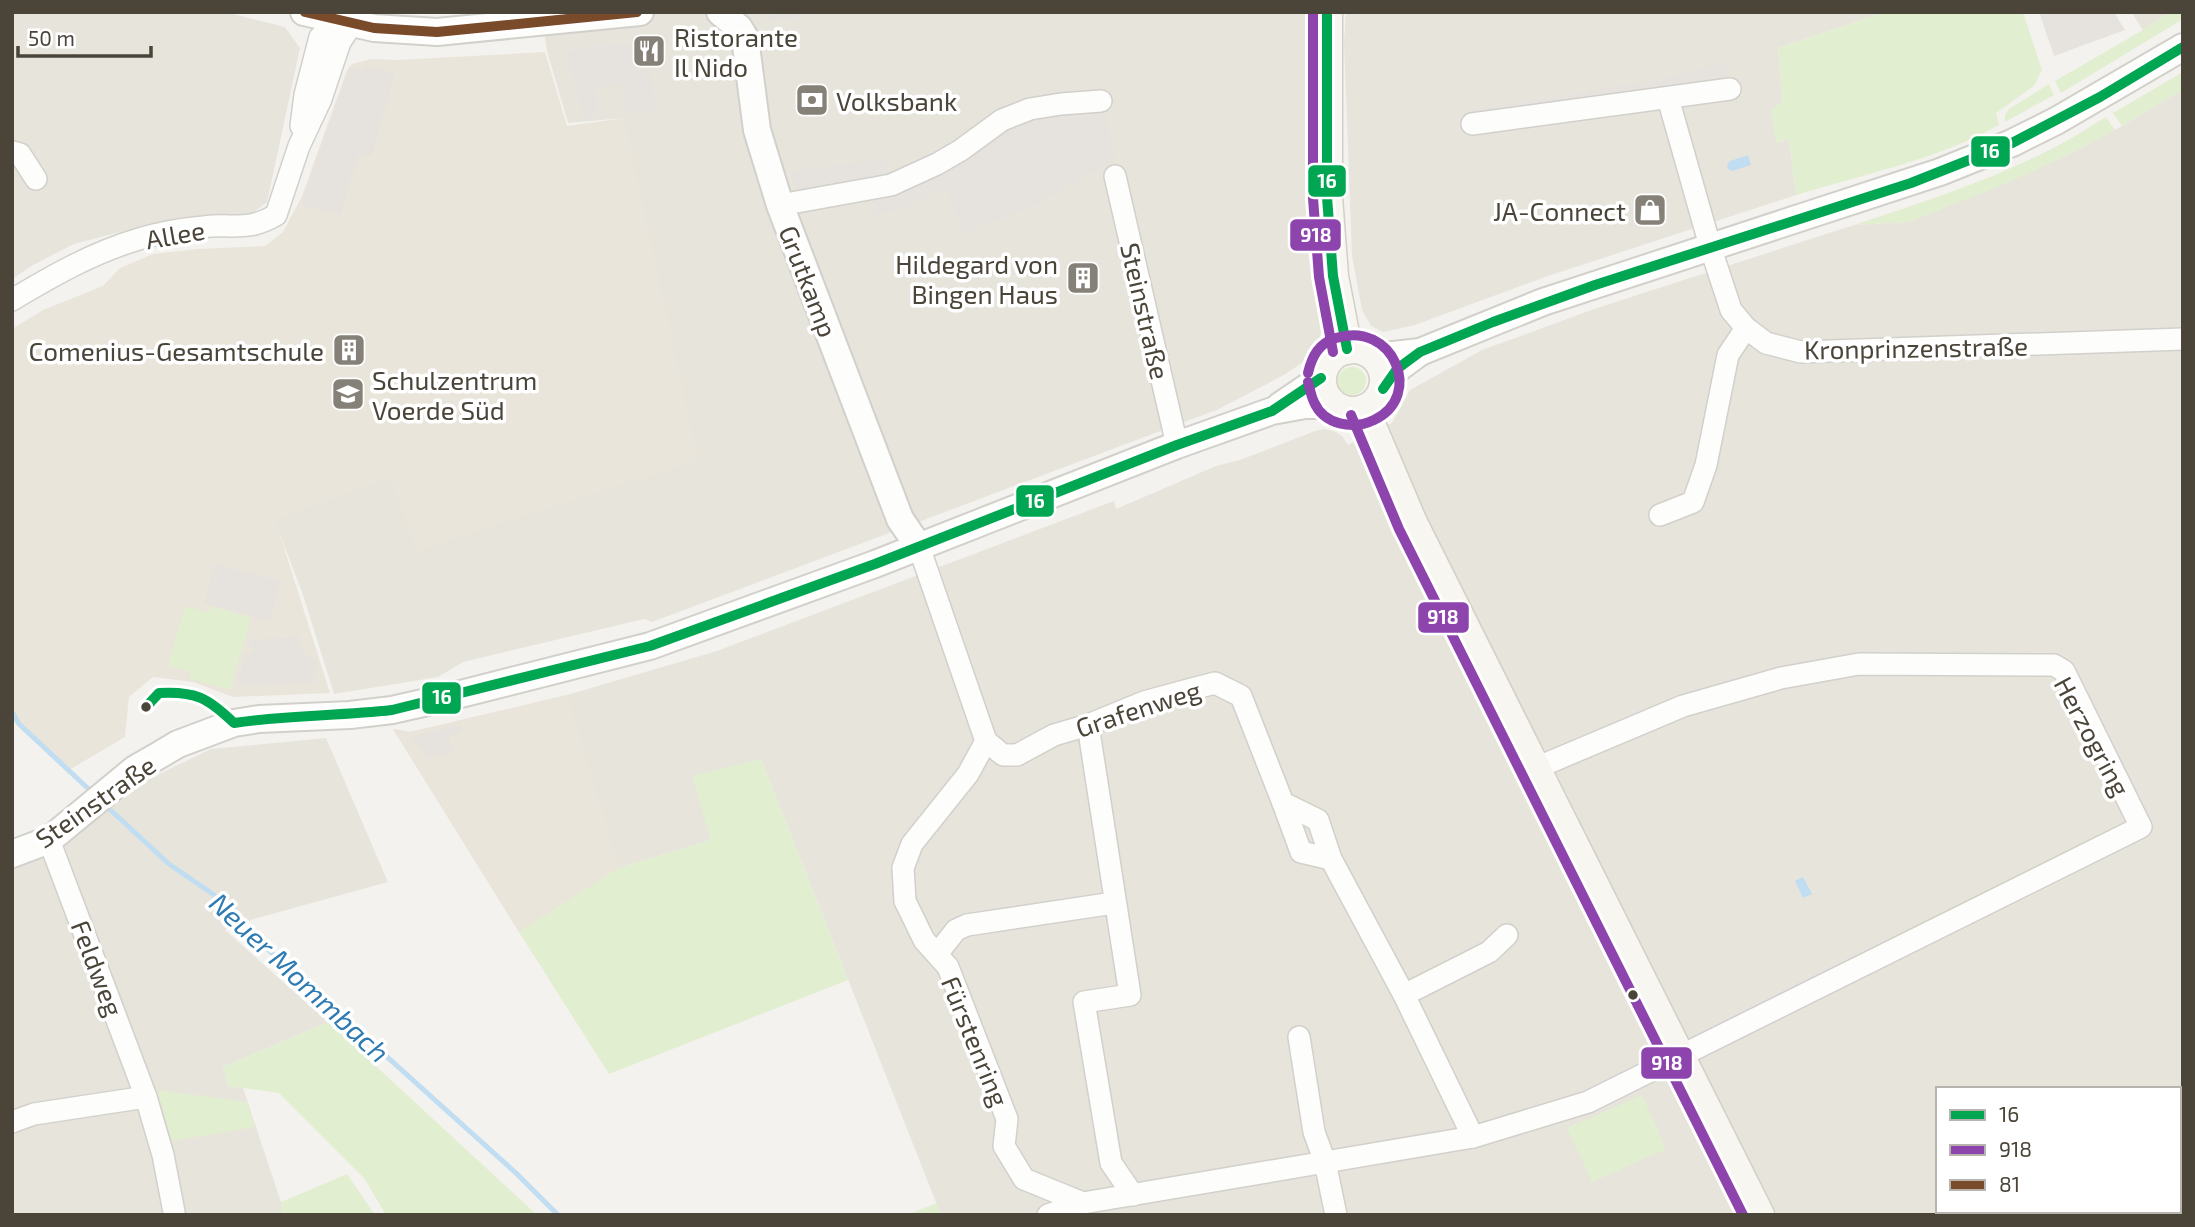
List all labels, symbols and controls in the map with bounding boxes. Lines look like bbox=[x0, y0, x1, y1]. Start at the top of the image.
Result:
scale bar bbox=[18, 14, 150, 58]
place label: Ristorante Il Nido bbox=[674, 21, 798, 82]
text: 50 m bbox=[28, 25, 75, 50]
restaurant icon: Ristorante Il Nido bbox=[630, 32, 668, 70]
bank icon: Volksbank bbox=[793, 81, 831, 119]
place label: Volksbank bbox=[836, 85, 957, 116]
line badge: 16 bbox=[1970, 135, 2011, 168]
text: 16 bbox=[1980, 139, 2000, 162]
line badge: 16 bbox=[1307, 164, 1347, 198]
text: 16 bbox=[1317, 169, 1337, 192]
shop icon: JA-Connect bbox=[1631, 191, 1669, 229]
place label: JA-Connect bbox=[1493, 195, 1626, 226]
street label: Allee bbox=[143, 214, 207, 254]
line badge: 918 bbox=[1289, 218, 1342, 252]
street label: Grutkamp bbox=[774, 221, 844, 341]
text: 918 bbox=[1300, 223, 1332, 246]
street label: Steinstraße bbox=[1115, 240, 1177, 382]
place label: Hildegard von Bingen Haus bbox=[895, 248, 1058, 309]
building icon: Hildegard von Bingen Haus bbox=[1064, 259, 1102, 297]
street label: Kronprinzenstraße bbox=[1804, 330, 2028, 364]
building icon: Comenius-Gesamtschule bbox=[330, 331, 368, 369]
place label: Comenius-Gesamtschule bbox=[28, 335, 324, 366]
place label: Schulzentrum Voerde Süd bbox=[372, 364, 537, 425]
school or university icon: Schulzentrum Voerde Süd bbox=[329, 375, 367, 413]
line badge: 16 bbox=[1015, 484, 1055, 518]
text: 16 bbox=[1025, 489, 1045, 512]
line badge: 918 bbox=[1417, 601, 1470, 634]
text: 918 bbox=[1427, 605, 1459, 628]
street label: Herzogring bbox=[2049, 671, 2137, 801]
street label: Grafenweg bbox=[1072, 673, 1204, 743]
line badge: 16 bbox=[421, 681, 462, 715]
text: 16 bbox=[432, 685, 452, 708]
unlabelled marker bbox=[139, 700, 153, 714]
street label: Steinstraße bbox=[29, 748, 161, 854]
water label: Neuer Mommbach bbox=[203, 885, 397, 1069]
street label: Feldweg bbox=[66, 916, 130, 1020]
street label: Fürstenring bbox=[936, 971, 1016, 1111]
unlabelled marker bbox=[1626, 988, 1640, 1002]
line badge: 918 bbox=[1640, 1046, 1693, 1080]
text: 918 bbox=[1651, 1051, 1683, 1074]
legend bbox=[1936, 1087, 2181, 1213]
text: 16 bbox=[1999, 1101, 2019, 1126]
text: 918 bbox=[1999, 1136, 2032, 1161]
text: 81 bbox=[1999, 1171, 2020, 1196]

